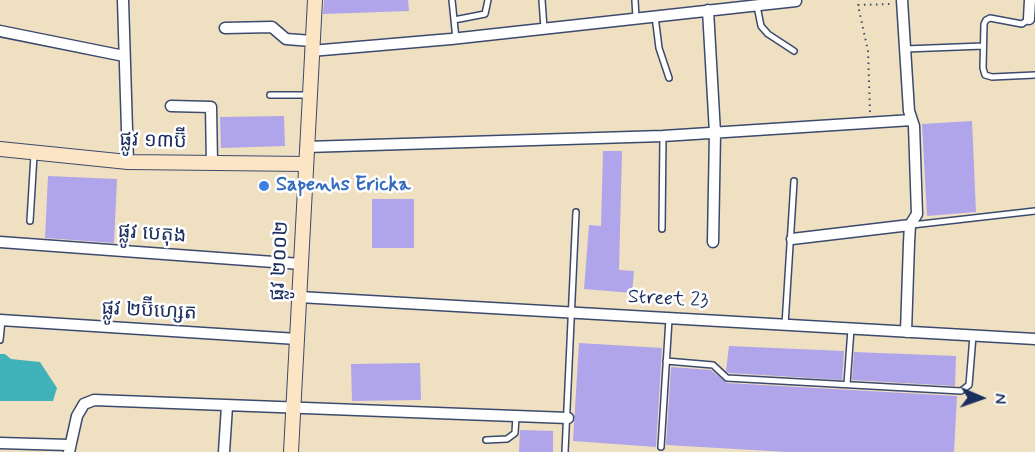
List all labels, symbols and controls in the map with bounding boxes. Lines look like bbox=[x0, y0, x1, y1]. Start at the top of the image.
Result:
street label: ផ្លូវ ១៣ប៊ី bbox=[119, 129, 187, 155]
place label: Sapenhs Ericka bbox=[276, 174, 410, 198]
marker: Sapenhs Ericka bbox=[257, 179, 271, 193]
street label: ផ្លូវ ២០០២ bbox=[267, 220, 295, 302]
street label: ផ្លូវ បេតុង bbox=[117, 221, 187, 249]
street label: Street 23 bbox=[627, 286, 709, 314]
street label: ផ្លូវ ២ប៊ីហ្សេត bbox=[101, 298, 197, 326]
north arrow bbox=[951, 368, 1011, 428]
text: N bbox=[989, 393, 1010, 404]

